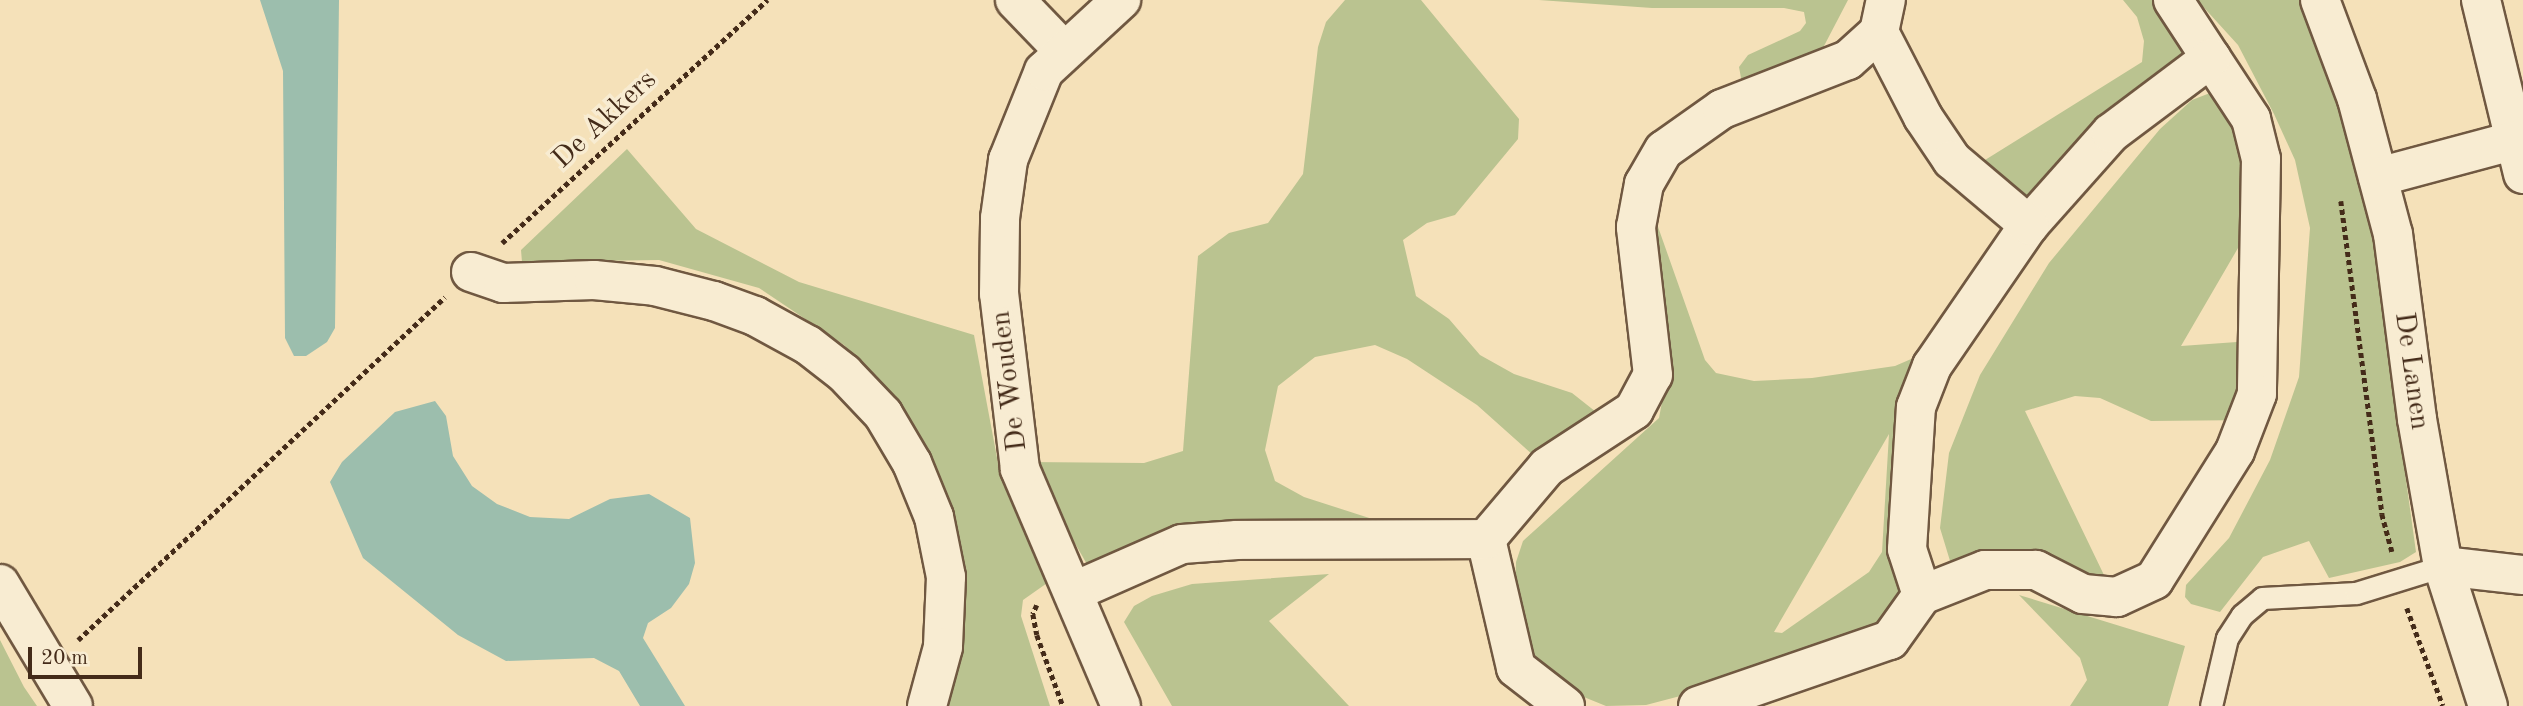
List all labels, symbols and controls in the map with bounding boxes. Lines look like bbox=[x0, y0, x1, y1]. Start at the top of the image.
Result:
street label: De Akkers bbox=[546, 64, 664, 176]
street label: De Wouden bbox=[985, 309, 1035, 453]
street label: De Lanen bbox=[2386, 310, 2436, 432]
scale bar bbox=[32, 632, 145, 676]
text: 20 m bbox=[41, 648, 88, 669]

